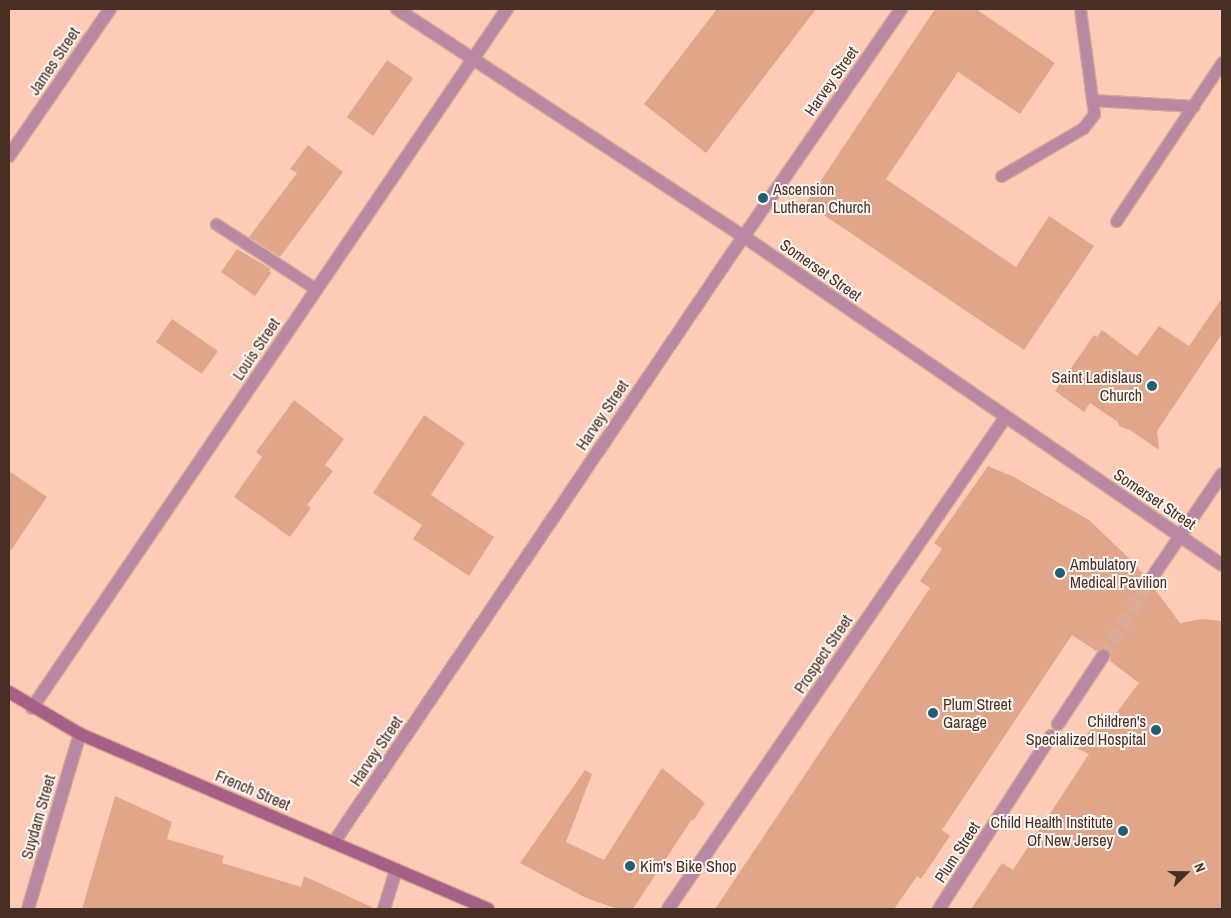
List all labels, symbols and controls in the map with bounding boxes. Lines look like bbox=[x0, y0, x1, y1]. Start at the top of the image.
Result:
street label: James Street bbox=[24, 24, 84, 98]
street label: Harvey Street bbox=[800, 43, 862, 119]
place label: Ascension Lutheran Church bbox=[773, 179, 871, 217]
marker: Ascension Lutheran Church bbox=[757, 192, 769, 204]
street label: Somerset Street bbox=[777, 235, 865, 305]
street label: Louis Street bbox=[228, 314, 284, 384]
place label: Saint Ladislaus Church bbox=[1052, 367, 1142, 405]
street label: Harvey Street bbox=[572, 376, 632, 454]
marker: Saint Ladislaus Church bbox=[1146, 380, 1158, 392]
street label: Somerset Street bbox=[1110, 465, 1200, 533]
place label: Ambulatory Medical Pavilion bbox=[1070, 554, 1167, 592]
marker: Ambulatory Medical Pavilion bbox=[1054, 567, 1066, 579]
street label: Prospect Street bbox=[790, 611, 856, 697]
place label: Plum Street Garage bbox=[943, 694, 1012, 732]
marker: Plum Street Garage bbox=[927, 707, 939, 719]
place label: Children's Specialized Hospital bbox=[1026, 711, 1146, 749]
street label: Harvey Street bbox=[346, 712, 406, 790]
marker: Children's Specialized Hospital bbox=[1150, 724, 1162, 736]
street label: French Street bbox=[213, 766, 293, 814]
street label: Suydam Street bbox=[17, 773, 59, 861]
place label: Child Health Institute Of New Jersey bbox=[990, 812, 1113, 850]
street label: Plum Street bbox=[930, 818, 984, 886]
marker: Child Health Institute Of New Jersey bbox=[1117, 825, 1129, 837]
north arrow bbox=[1161, 848, 1211, 898]
place label: Kim's Bike Shop bbox=[640, 856, 737, 876]
marker: Kim's Bike Shop bbox=[624, 860, 636, 872]
text: N bbox=[1190, 860, 1210, 875]

